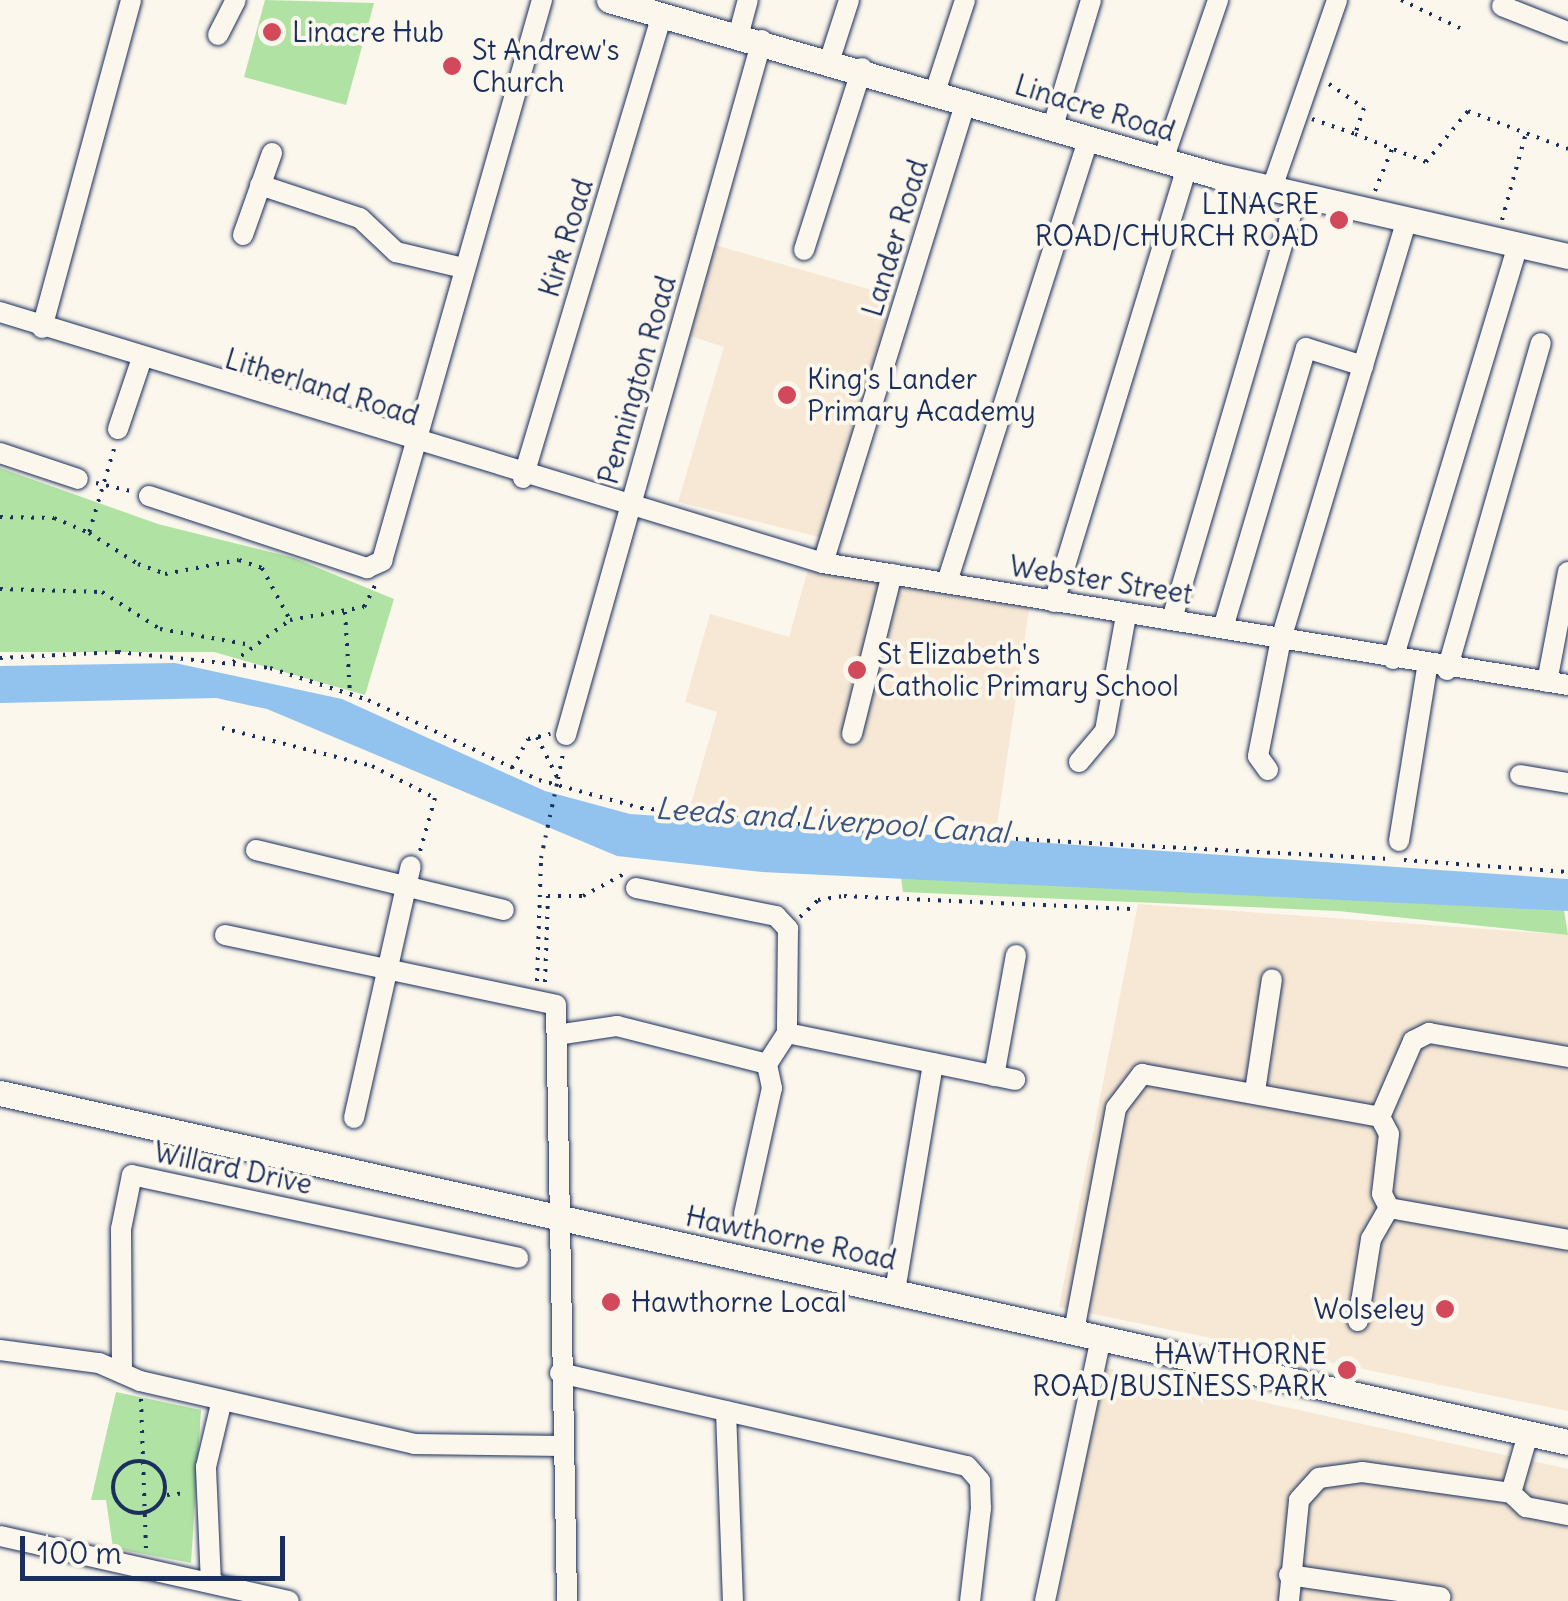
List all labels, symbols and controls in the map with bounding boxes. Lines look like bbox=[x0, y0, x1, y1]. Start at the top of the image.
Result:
place label: Linacre Hub bbox=[292, 15, 444, 49]
marker: Linacre Hub bbox=[261, 21, 283, 43]
place label: St Andrew's Church bbox=[472, 33, 620, 99]
marker: St Andrew's Church bbox=[441, 55, 463, 77]
street label: Linacre Road bbox=[1011, 68, 1179, 148]
street label: Lander Road bbox=[855, 155, 935, 321]
street label: Kirk Road bbox=[532, 175, 600, 301]
place label: LINACRE ROAD/CHURCH ROAD bbox=[1035, 187, 1319, 253]
marker: LINACRE ROAD/CHURCH ROAD bbox=[1328, 209, 1350, 231]
street label: Pennington Road bbox=[591, 272, 683, 488]
street label: Litherland Road bbox=[221, 342, 423, 432]
place label: King's Lander Primary Academy bbox=[807, 362, 1036, 428]
marker: King's Lander Primary Academy bbox=[776, 384, 798, 406]
street label: Webster Street bbox=[1007, 549, 1195, 611]
place label: St Elizabeth's Catholic Primary School bbox=[877, 637, 1179, 703]
marker: St Elizabeth's Catholic Primary School bbox=[846, 659, 868, 681]
water label: Leeds and Liverpool Canal bbox=[654, 790, 1010, 850]
street label: Willard Drive bbox=[151, 1135, 315, 1201]
street label: Hawthorne Road bbox=[683, 1199, 899, 1277]
place label: Hawthorne Local bbox=[631, 1285, 847, 1319]
marker: Hawthorne Local bbox=[600, 1291, 622, 1313]
place label: Wolseley bbox=[1313, 1292, 1425, 1326]
marker: Wolseley bbox=[1434, 1298, 1456, 1320]
place label: HAWTHORNE ROAD/BUSINESS PARK bbox=[1032, 1337, 1327, 1403]
marker: HAWTHORNE ROAD/BUSINESS PARK bbox=[1336, 1359, 1358, 1381]
scale bar bbox=[25, 1516, 290, 1578]
text: 100 m bbox=[37, 1534, 122, 1572]

